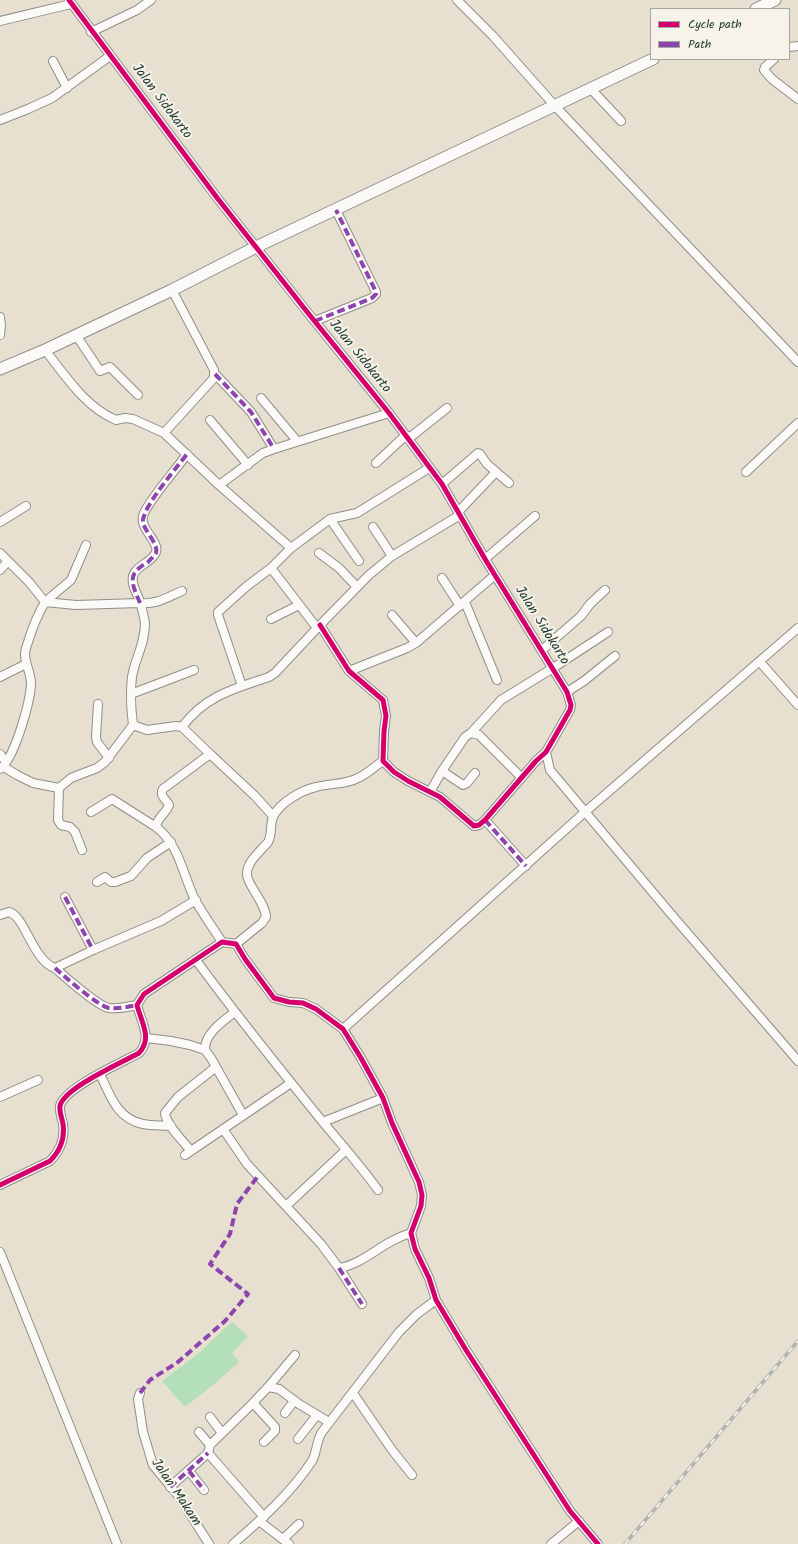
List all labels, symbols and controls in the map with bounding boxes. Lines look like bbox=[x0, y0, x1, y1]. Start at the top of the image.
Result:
legend bbox=[650, 8, 790, 60]
text: Cycle path bbox=[688, 15, 742, 34]
text: Path bbox=[688, 35, 711, 54]
street label: Jalan Sidokarto bbox=[127, 61, 195, 143]
street label: Jalan Sidokarto bbox=[324, 317, 394, 397]
street label: Jalan Sidokarto bbox=[510, 583, 572, 669]
street label: Jalan Makam bbox=[146, 1456, 204, 1530]

